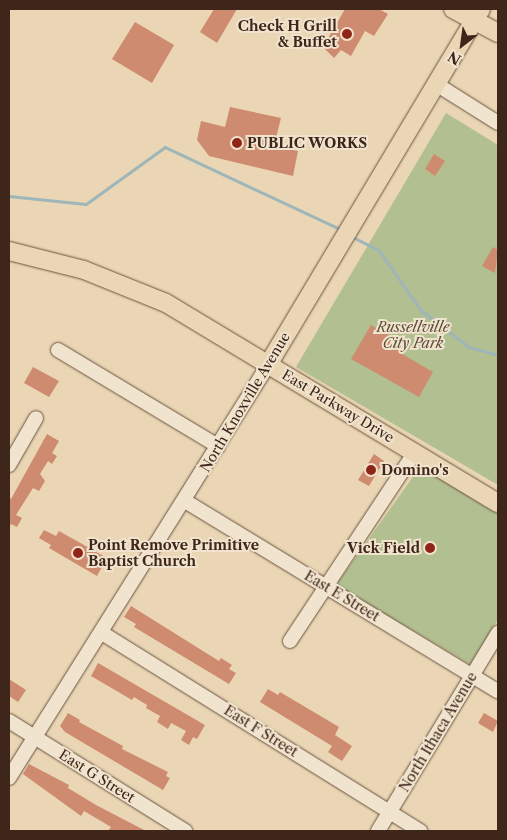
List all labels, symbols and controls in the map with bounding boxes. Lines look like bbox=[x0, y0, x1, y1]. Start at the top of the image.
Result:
place label: Check H Grill & Buffet bbox=[237, 18, 337, 50]
north arrow bbox=[437, 20, 487, 70]
marker: Check H Grill & Buffet bbox=[341, 28, 353, 40]
text: N bbox=[445, 47, 464, 69]
place label: PUBLIC WORKS bbox=[247, 135, 368, 151]
marker: PUBLIC WORKS bbox=[231, 137, 243, 149]
park label: Russellville City Park bbox=[376, 319, 450, 352]
street label: North Knoxville Avenue bbox=[196, 329, 294, 475]
street label: East Parkway Drive bbox=[279, 366, 397, 446]
place label: Domino's bbox=[381, 462, 449, 478]
marker: Domino's bbox=[365, 464, 377, 476]
place label: Point Remove Primitive Baptist Church bbox=[88, 537, 259, 570]
place label: Vick Field bbox=[347, 540, 420, 556]
marker: Vick Field bbox=[424, 542, 436, 554]
marker: Point Remove Primitive Baptist Church bbox=[72, 547, 84, 559]
street label: East E Street bbox=[301, 567, 383, 625]
street label: North Ithaca Avenue bbox=[395, 669, 481, 795]
street label: East F Street bbox=[221, 702, 301, 760]
street label: East G Street bbox=[56, 746, 138, 806]

